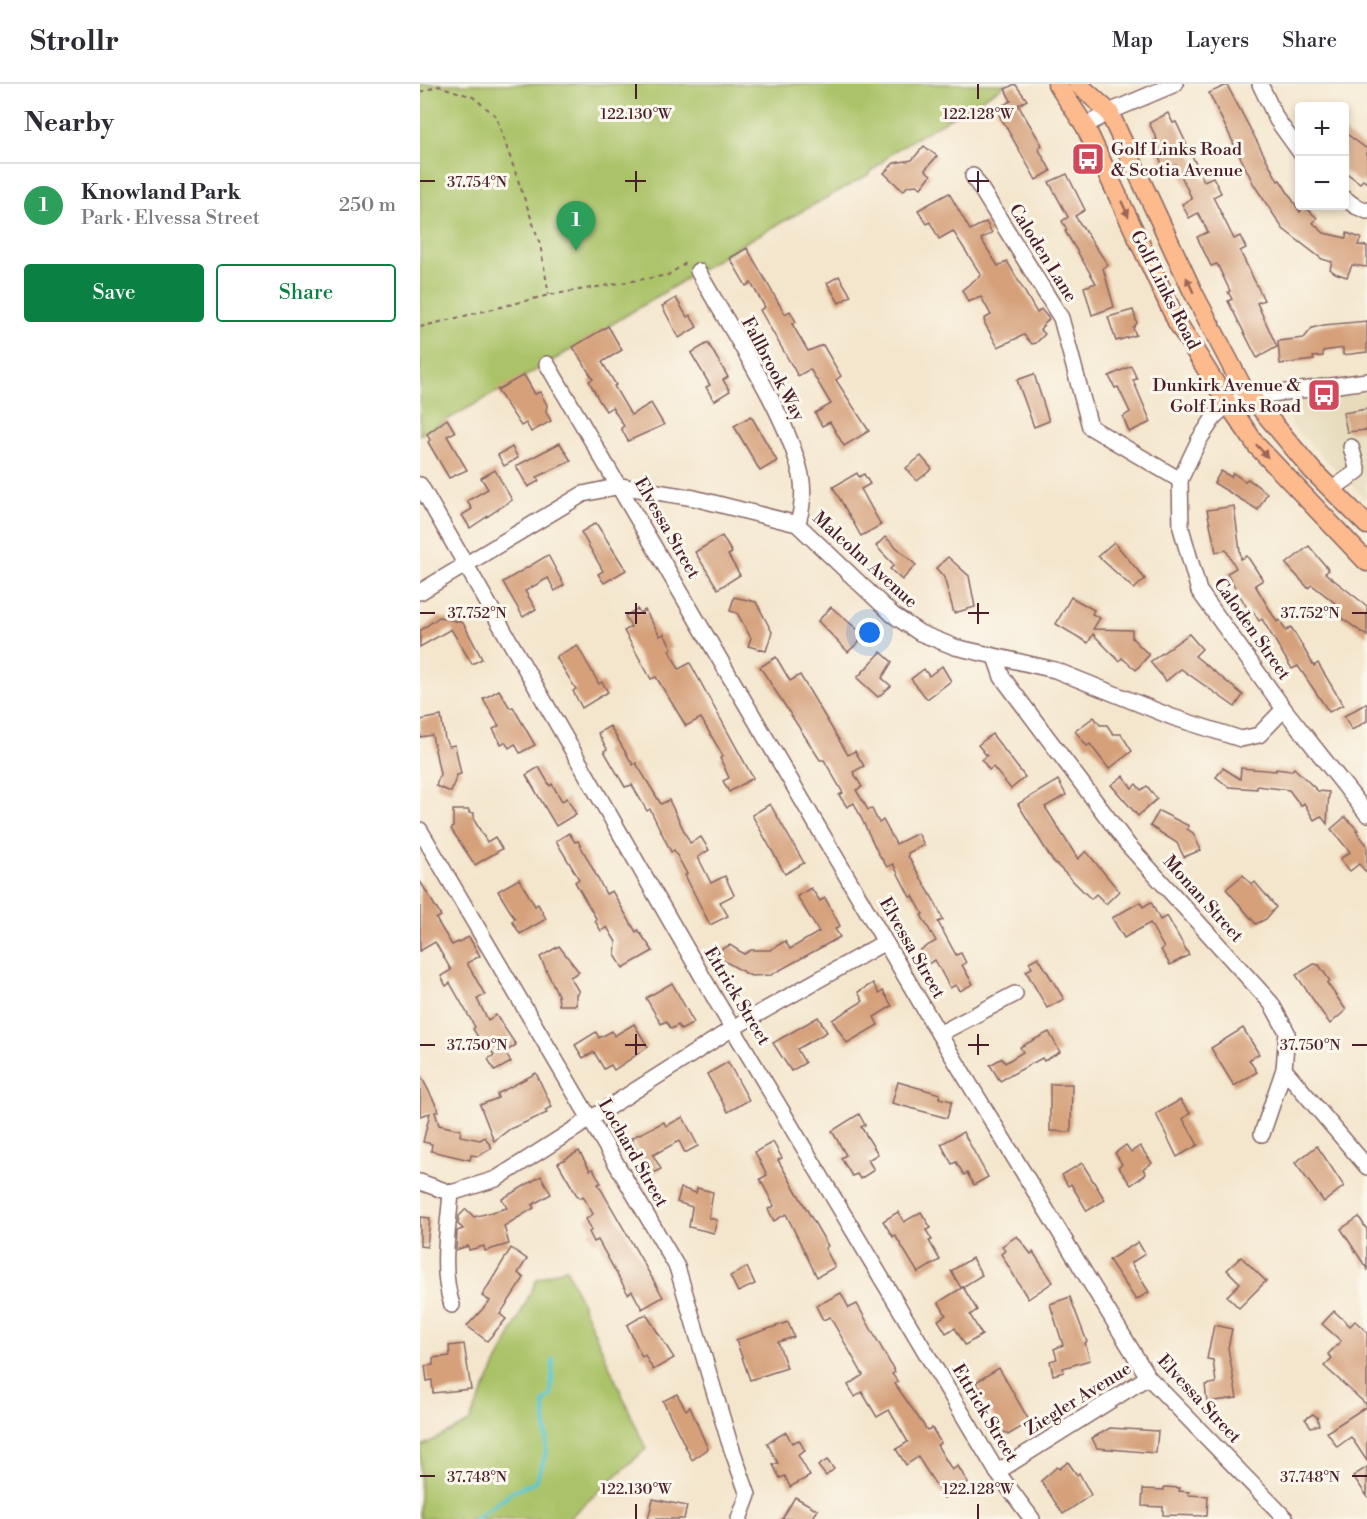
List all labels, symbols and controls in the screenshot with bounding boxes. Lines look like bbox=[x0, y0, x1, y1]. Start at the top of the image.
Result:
text: Strollr bbox=[30, 24, 119, 59]
text: Map bbox=[1112, 28, 1153, 54]
text: Layers bbox=[1186, 28, 1249, 54]
text: Share bbox=[1282, 28, 1337, 54]
map controls bbox=[1295, 102, 1349, 210]
button: + bbox=[1295, 102, 1349, 156]
text: 122.130°W bbox=[600, 105, 672, 124]
text: 122.128°W bbox=[942, 105, 1014, 124]
text: Nearby bbox=[24, 107, 114, 139]
place label: Golf Links Road & Scotia Avenue bbox=[1111, 138, 1243, 182]
bus stop icon: Golf Links Road & Scotia Avenue bbox=[1070, 141, 1106, 177]
button: − bbox=[1295, 156, 1349, 210]
text: 37.754°N bbox=[447, 173, 507, 192]
text: Knowland Park bbox=[81, 179, 241, 206]
text: 1 bbox=[39, 193, 48, 218]
text: 250 m bbox=[339, 193, 396, 218]
street label: Caloden Lane bbox=[1004, 200, 1082, 306]
one-way arrow bbox=[1120, 200, 1129, 217]
pin: 1 bbox=[556, 202, 596, 251]
text: Park · Elvessa Street bbox=[81, 206, 260, 231]
street label: Golf Links Road bbox=[1125, 226, 1205, 354]
button: Save bbox=[24, 264, 204, 322]
button: Share bbox=[216, 264, 396, 322]
one-way arrow bbox=[1185, 277, 1194, 294]
street label: Fallbrook Way bbox=[736, 313, 810, 425]
place label: Dunkirk Avenue & Golf Links Road bbox=[1153, 374, 1302, 418]
bus stop icon: Dunkirk Avenue & Golf Links Road bbox=[1306, 377, 1342, 413]
one-way arrow bbox=[1255, 443, 1268, 458]
street label: Elvessa Street bbox=[629, 473, 706, 583]
street label: Malcolm Avenue bbox=[808, 507, 922, 613]
street label: Caloden Street bbox=[1208, 573, 1296, 685]
text: 37.752°N bbox=[447, 604, 507, 623]
text: 37.752°N bbox=[1280, 604, 1340, 623]
your location bbox=[855, 618, 884, 647]
street label: Monan Street bbox=[1158, 851, 1248, 948]
street label: Elvessa Street bbox=[874, 893, 951, 1003]
street label: Ettrick Street bbox=[699, 943, 776, 1050]
text: 37.750°N bbox=[447, 1036, 507, 1055]
text: 37.750°N bbox=[1280, 1036, 1340, 1055]
street label: Lochard Street bbox=[593, 1095, 674, 1212]
street label: Elvessa Street bbox=[1152, 1350, 1246, 1449]
street label: Ziegler Avenue bbox=[1020, 1357, 1136, 1441]
street label: Ettrick Street bbox=[947, 1360, 1024, 1467]
text: 37.748°N bbox=[447, 1468, 507, 1487]
text: 37.748°N bbox=[1280, 1468, 1340, 1487]
text: 122.130°W bbox=[600, 1480, 672, 1499]
text: 122.128°W bbox=[942, 1480, 1014, 1499]

